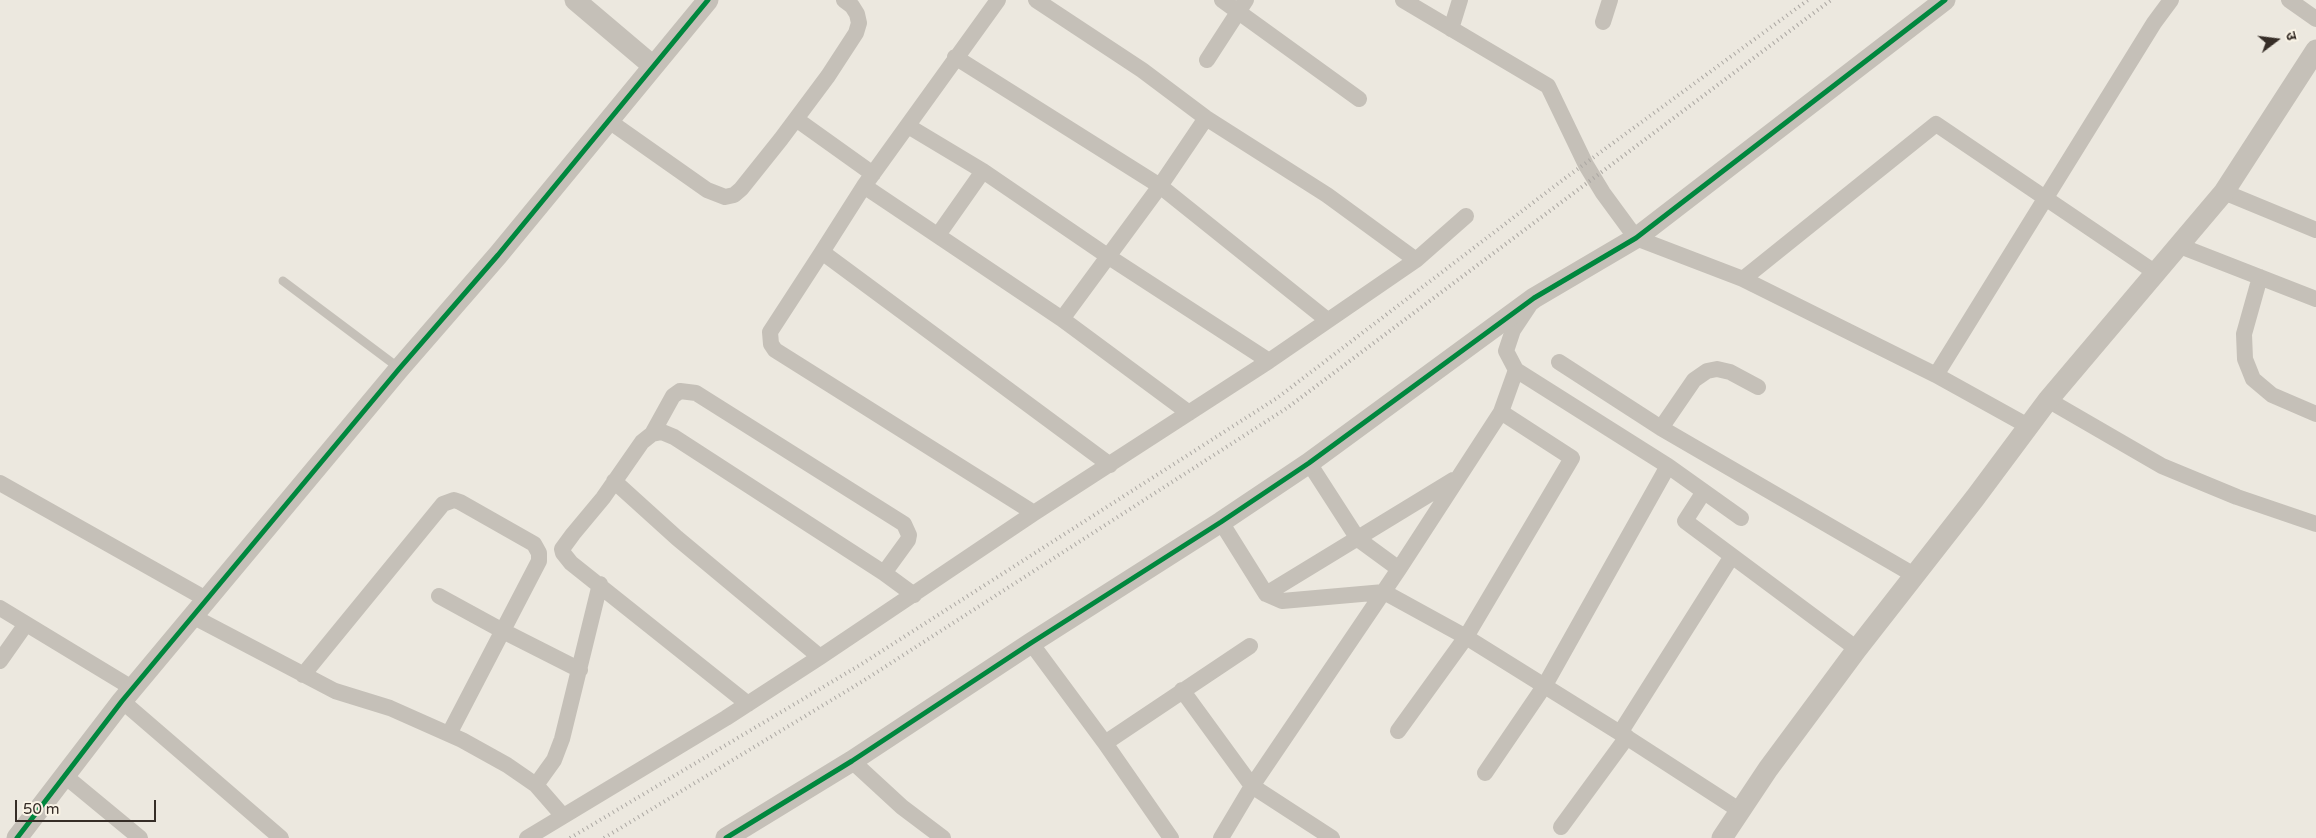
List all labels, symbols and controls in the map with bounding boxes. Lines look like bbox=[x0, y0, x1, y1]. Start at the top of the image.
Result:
north arrow bbox=[2251, 15, 2301, 65]
text: उ bbox=[2282, 30, 2300, 42]
scale bar bbox=[18, 790, 159, 822]
text: 50 m bbox=[23, 800, 60, 818]

